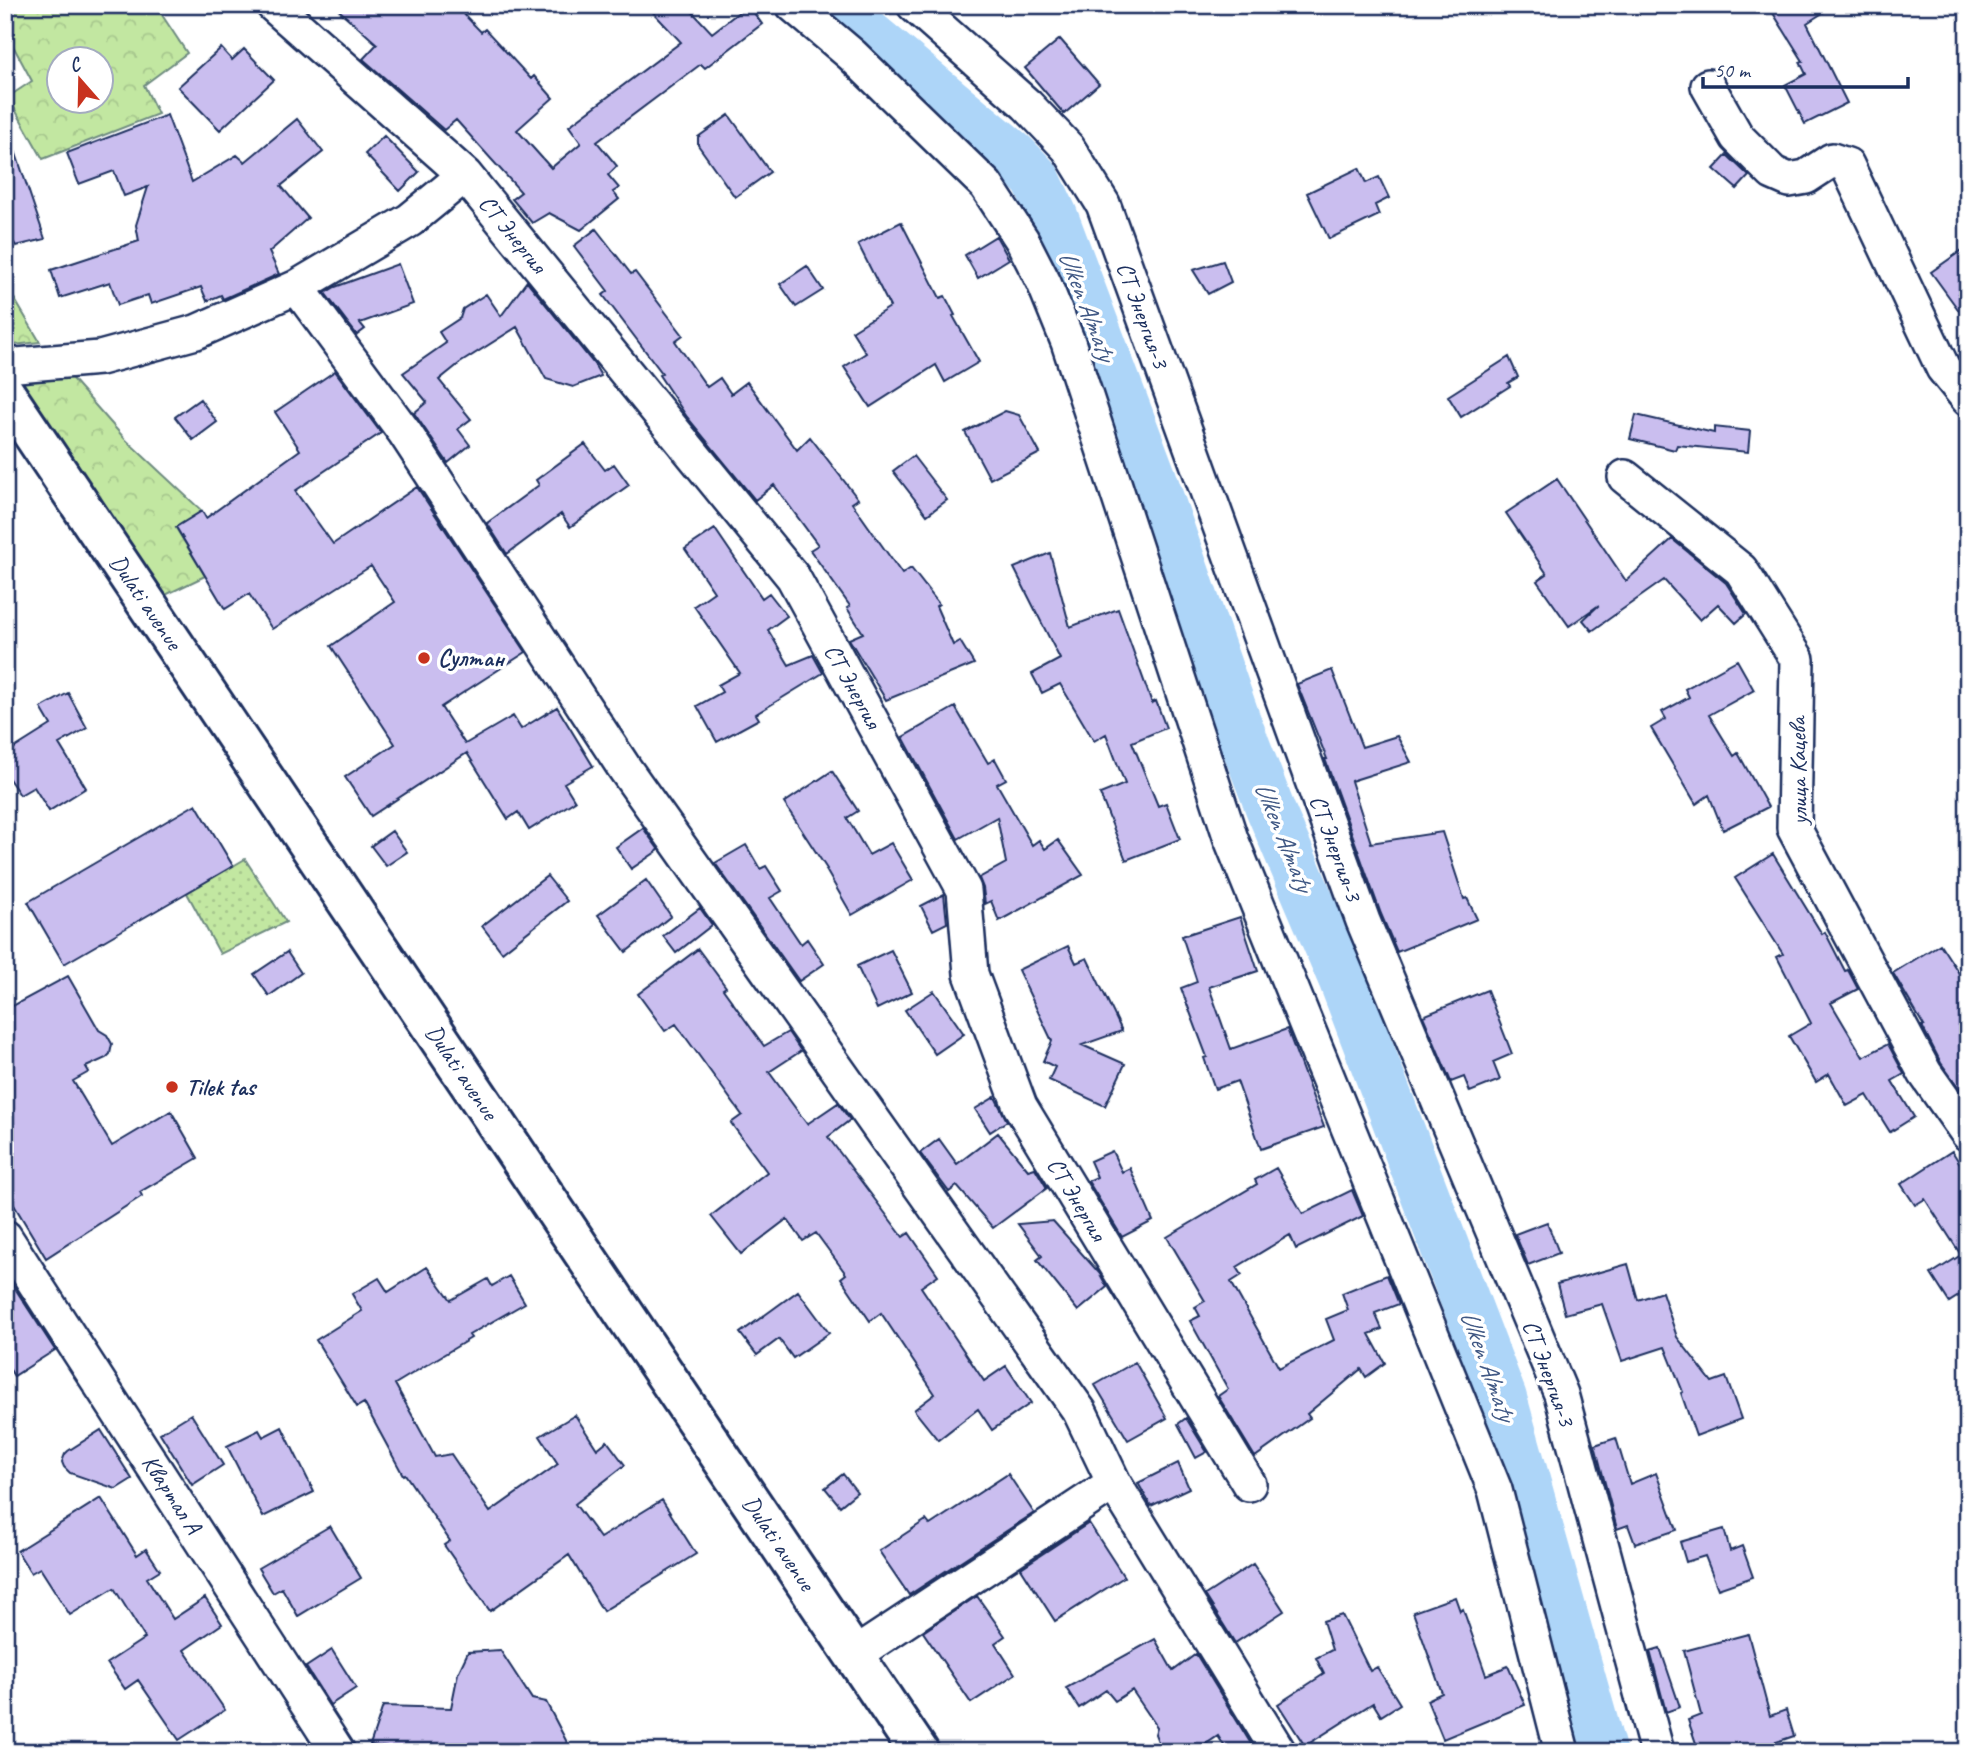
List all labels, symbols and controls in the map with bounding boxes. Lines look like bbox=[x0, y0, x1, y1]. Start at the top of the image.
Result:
north arrow bbox=[46, 46, 116, 116]
scale bar bbox=[1703, 46, 1908, 90]
text: С bbox=[66, 51, 86, 78]
text: 50 m bbox=[1714, 57, 1752, 83]
street label: СТ Энергия bbox=[472, 189, 555, 281]
water label: Ulken Almaty bbox=[1051, 245, 1124, 368]
street label: СТ Энергия-3 bbox=[1110, 258, 1177, 374]
street label: Dulati avenue bbox=[103, 549, 190, 657]
street label: СТ Энергия bbox=[818, 639, 889, 735]
place label: Султан bbox=[438, 643, 506, 673]
marker: Султан bbox=[416, 650, 432, 666]
street label: улица Кацева bbox=[1782, 715, 1814, 827]
water label: Ulken Almaty bbox=[1247, 777, 1322, 899]
street label: СТ Энергия-3 bbox=[1303, 791, 1370, 907]
street label: Dulati avenue bbox=[419, 1019, 506, 1127]
place label: Tilek tas bbox=[186, 1072, 258, 1102]
marker: Tilek tas bbox=[164, 1079, 180, 1095]
street label: СТ Энергия bbox=[1040, 1152, 1114, 1248]
water label: Ulken Almaty bbox=[1453, 1305, 1525, 1429]
street label: СТ Энергия-3 bbox=[1516, 1316, 1583, 1432]
street label: Квартал А bbox=[135, 1449, 209, 1540]
street label: Dulati avenue bbox=[736, 1490, 823, 1598]

